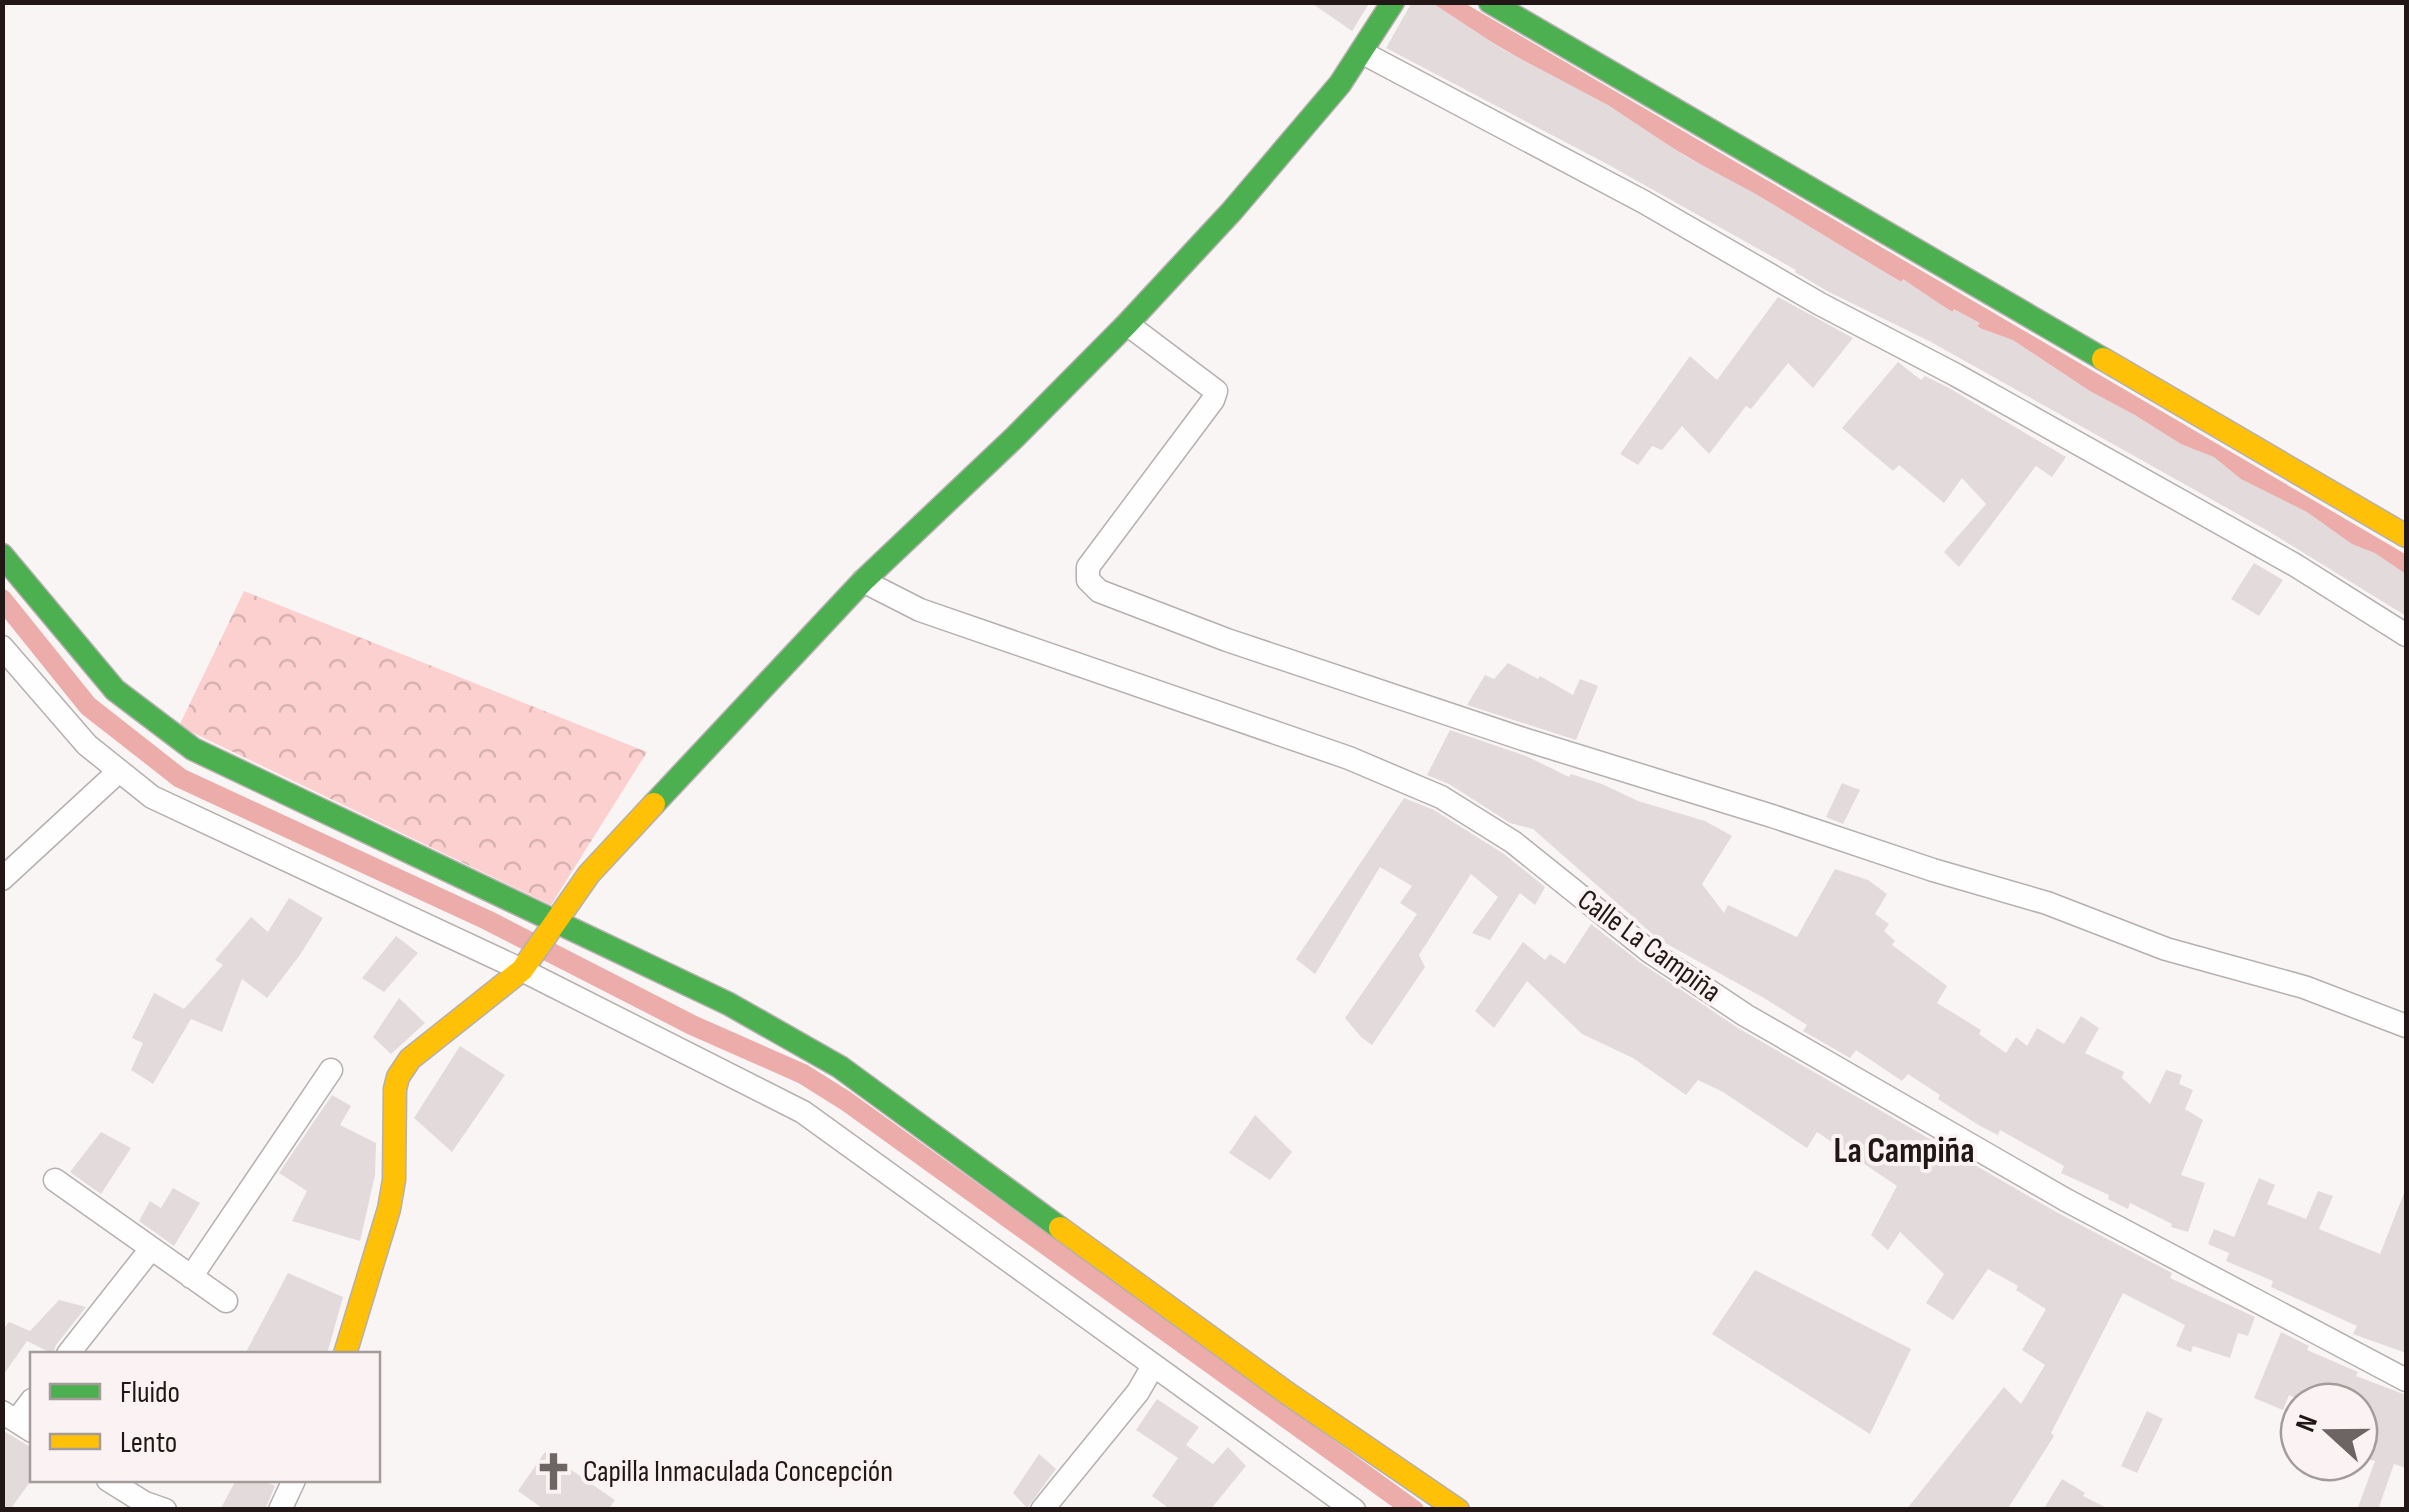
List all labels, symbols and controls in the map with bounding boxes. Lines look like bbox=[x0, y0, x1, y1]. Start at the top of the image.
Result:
street label: Calle La Campiña bbox=[1570, 882, 1728, 1010]
district label: La Campiña bbox=[1833, 1130, 1975, 1173]
legend bbox=[30, 1352, 380, 1482]
text: Fluido bbox=[120, 1375, 180, 1411]
north arrow bbox=[2279, 1382, 2379, 1482]
text: N bbox=[2289, 1411, 2325, 1436]
text: Lento bbox=[120, 1425, 177, 1461]
church icon: Capilla Inmaculada Concepción bbox=[532, 1451, 574, 1493]
place label: Capilla Inmaculada Concepción bbox=[583, 1454, 893, 1490]

